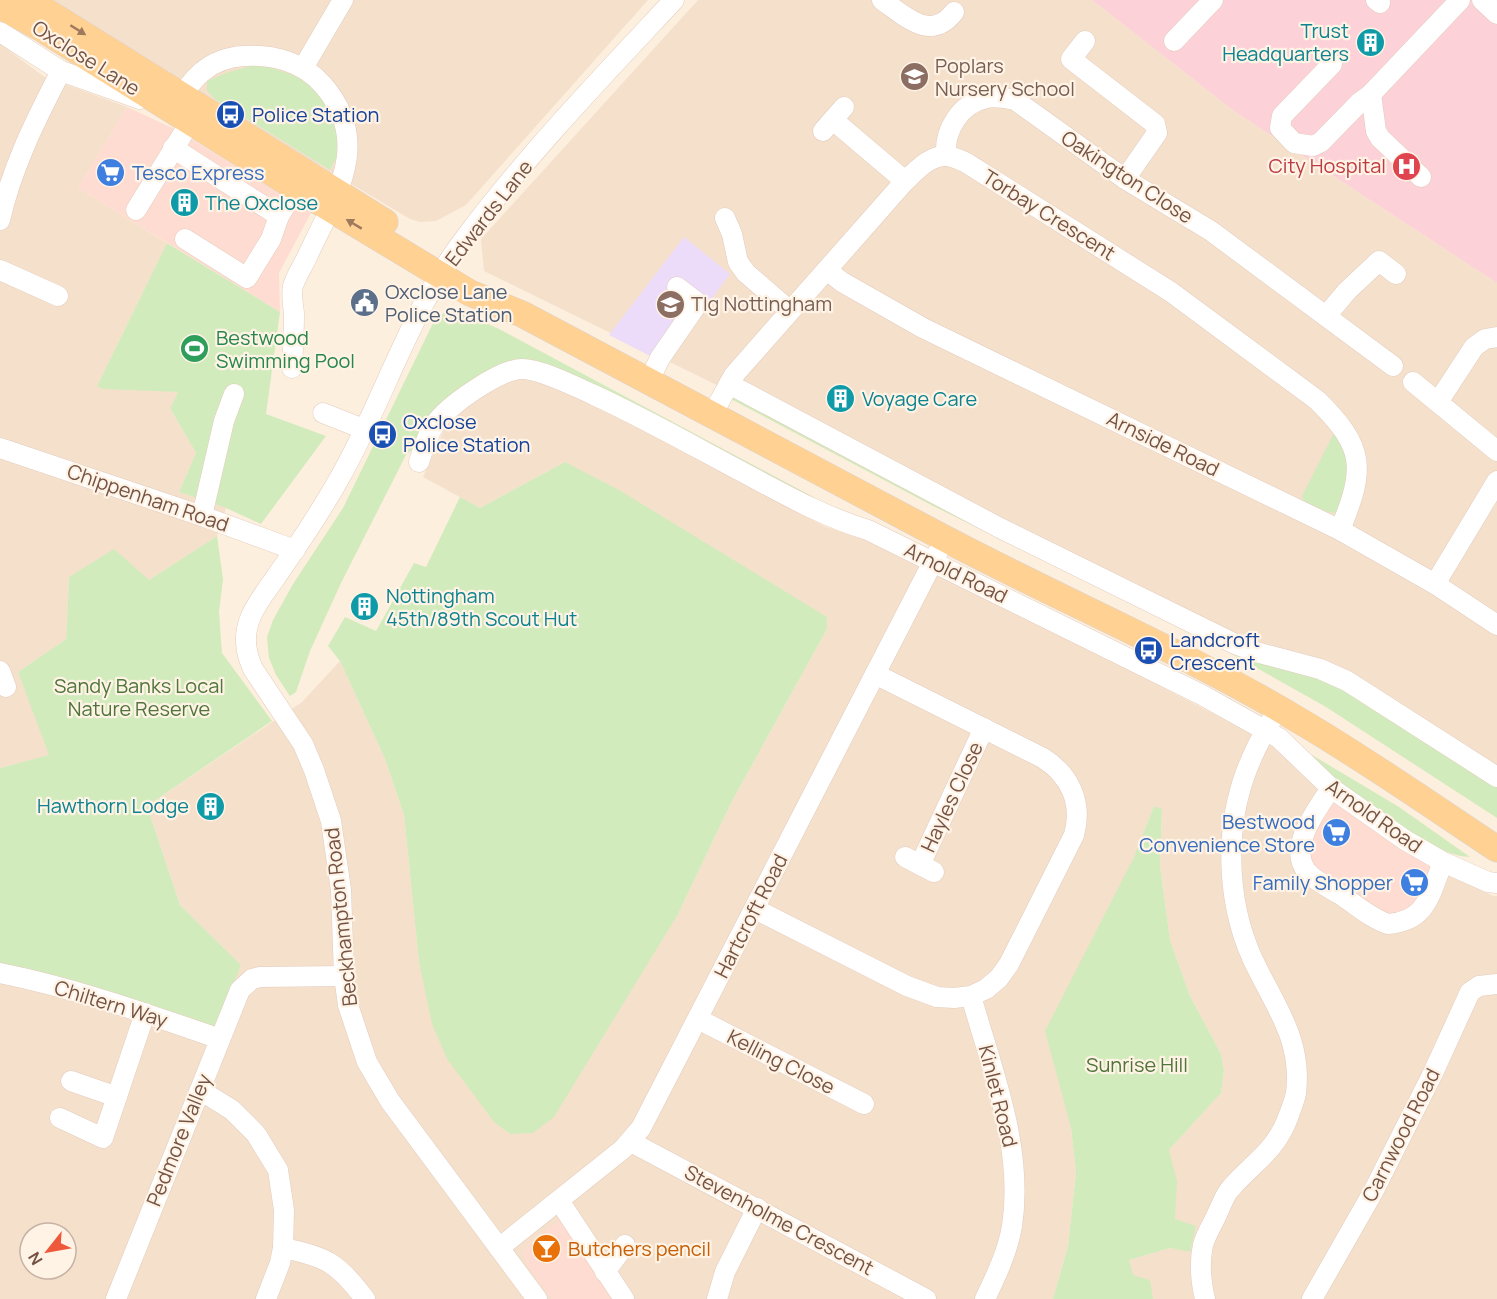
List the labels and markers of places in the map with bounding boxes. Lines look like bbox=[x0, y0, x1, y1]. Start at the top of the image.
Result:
place label: Trust Headquarters bbox=[1222, 17, 1349, 67]
building icon: Trust Headquarters bbox=[1354, 26, 1386, 58]
place label: Poplars Nursery School bbox=[935, 52, 1075, 102]
school or university icon: Poplars Nursery School bbox=[898, 61, 930, 93]
bus stop icon: Police Station bbox=[215, 99, 247, 131]
place label: Police Station bbox=[252, 101, 379, 128]
hospital icon: City Hospital bbox=[1391, 150, 1423, 182]
place label: City Hospital bbox=[1269, 152, 1386, 179]
supermarket icon: Tesco Express bbox=[95, 157, 127, 189]
place label: Tesco Express bbox=[132, 159, 265, 186]
building icon: The Oxclose bbox=[168, 187, 200, 219]
place label: The Oxclose bbox=[205, 189, 318, 216]
place label: Oxclose Lane Police Station bbox=[385, 278, 512, 328]
public building icon: Oxclose Lane Police Station bbox=[348, 287, 380, 319]
school or university icon: Tlg Nottingham bbox=[654, 288, 686, 320]
place label: Tlg Nottingham bbox=[691, 290, 832, 317]
place label: Bestwood Swimming Pool bbox=[216, 324, 355, 374]
sports icon: Bestwood Swimming Pool bbox=[179, 333, 211, 365]
building icon: Voyage Care bbox=[825, 383, 857, 415]
place label: Voyage Care bbox=[862, 385, 977, 412]
place label: Oxclose Police Station bbox=[403, 408, 530, 458]
bus stop icon: Oxclose Police Station bbox=[366, 418, 398, 450]
place label: Nottingham 45th/89th Scout Hut bbox=[386, 582, 577, 632]
building icon: Nottingham 45th/89th Scout Hut bbox=[349, 591, 381, 623]
place label: Landcroft Crescent bbox=[1170, 626, 1260, 676]
bus stop icon: Landcroft Crescent bbox=[1133, 635, 1165, 667]
building icon: Hawthorn Lodge bbox=[194, 790, 226, 822]
place label: Hawthorn Lodge bbox=[37, 792, 189, 819]
place label: Bestwood Convenience Store bbox=[1139, 808, 1315, 858]
supermarket icon: Bestwood Convenience Store bbox=[1320, 817, 1352, 849]
supermarket icon: Family Shopper bbox=[1398, 867, 1430, 899]
place label: Family Shopper bbox=[1253, 869, 1393, 896]
bar icon: Butchers pencil bbox=[531, 1233, 563, 1265]
place label: Butchers pencil bbox=[568, 1235, 711, 1262]

